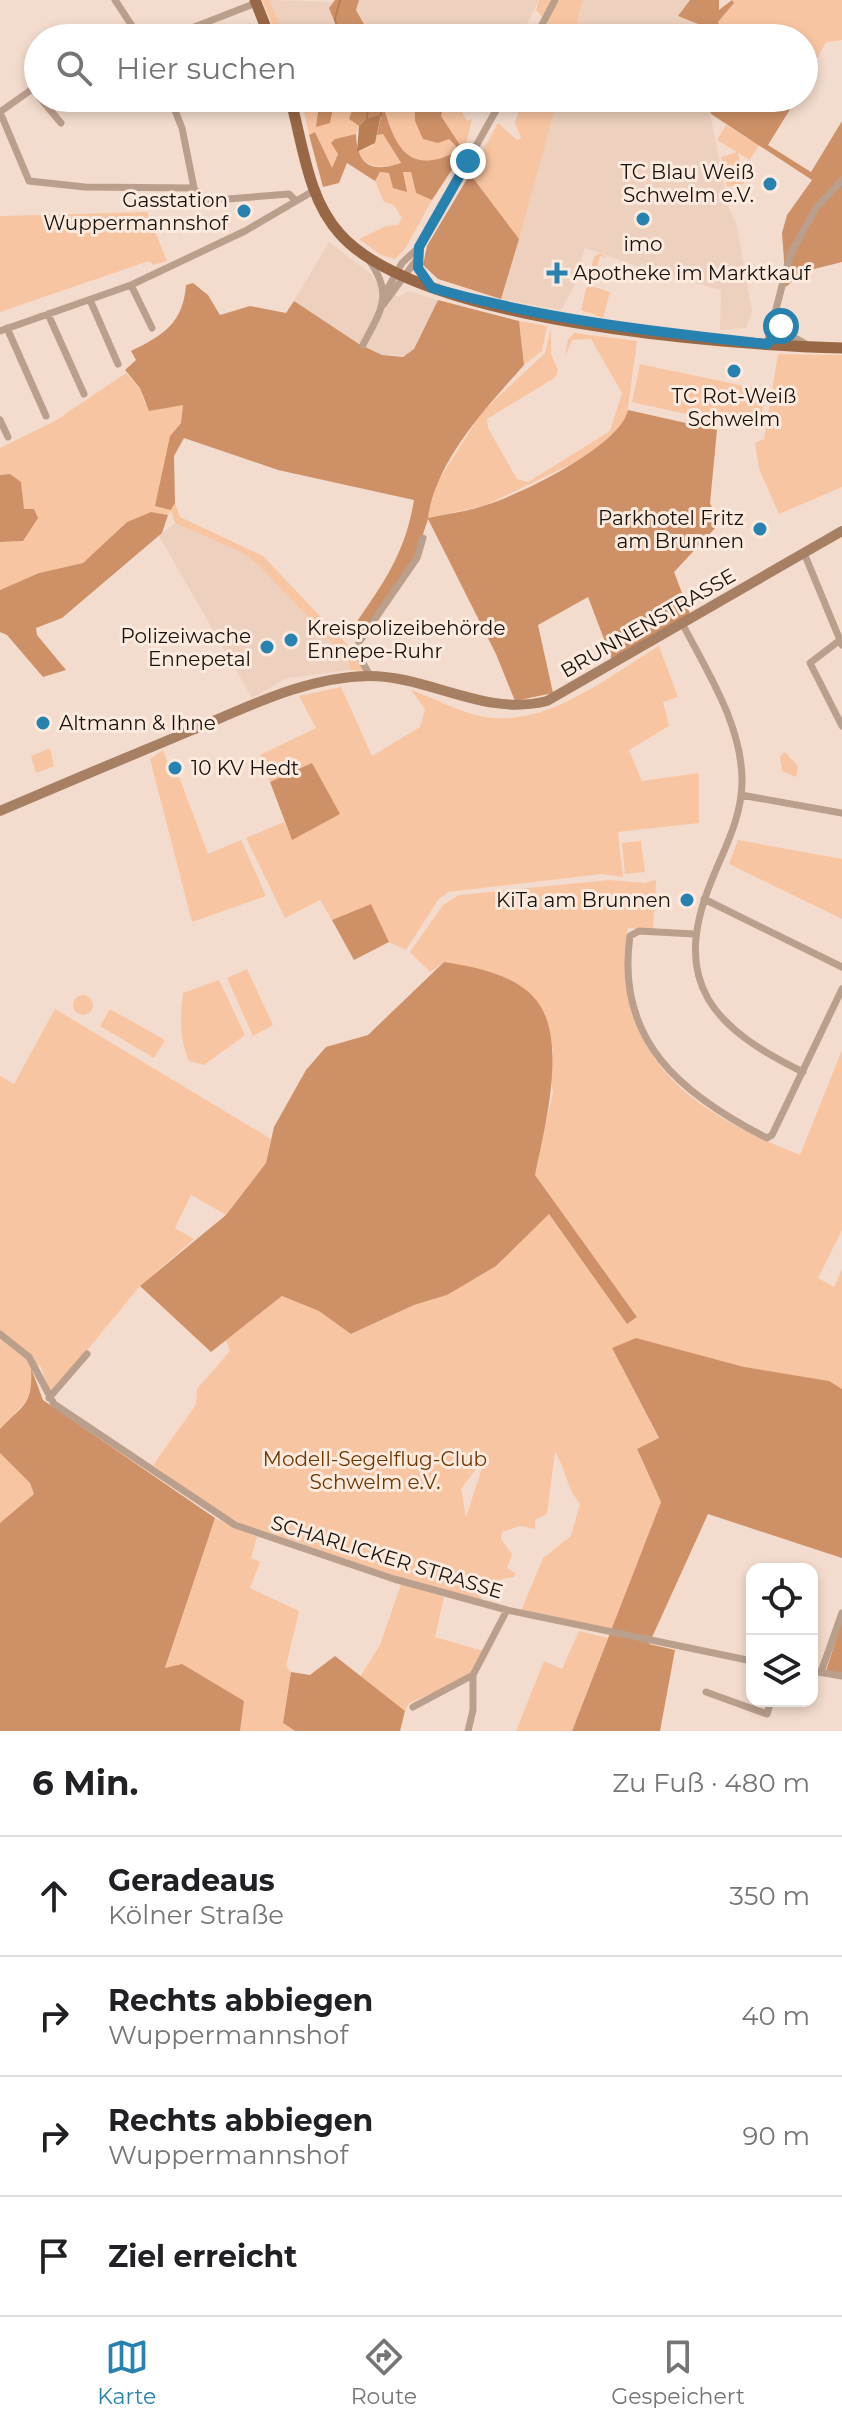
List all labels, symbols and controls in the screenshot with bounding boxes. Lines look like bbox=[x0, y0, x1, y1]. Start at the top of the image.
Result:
search box bbox=[24, 24, 818, 112]
icon: search bbox=[52, 46, 96, 90]
text: Hier suchen bbox=[116, 50, 297, 87]
route end bbox=[450, 143, 486, 179]
place label: TC Blau Weiß Schwelm e.V. bbox=[620, 160, 754, 207]
marker: TC Blau Weiß Schwelm e.V. bbox=[761, 175, 779, 193]
place label: Gasstation Wuppermannshof bbox=[43, 188, 229, 235]
marker: Gasstation Wuppermannshof bbox=[235, 202, 253, 220]
marker: imo bbox=[634, 210, 652, 228]
place label: imo bbox=[623, 232, 663, 256]
place label: Apotheke im Marktkauf bbox=[573, 261, 812, 285]
marker: Apotheke im Marktkauf bbox=[548, 264, 566, 282]
route start bbox=[763, 308, 799, 344]
marker: TC Rot-Weiß Schwelm bbox=[725, 362, 743, 380]
place label: TC Rot-Weiß Schwelm bbox=[672, 384, 796, 431]
place label: Parkhotel Fritz am Brunnen bbox=[598, 506, 744, 553]
marker: Parkhotel Fritz am Brunnen bbox=[751, 520, 769, 538]
street label: BRUNNENSTRASSE bbox=[556, 563, 740, 683]
place label: Kreispolizeibehörde Ennepe-Ruhr bbox=[307, 616, 505, 663]
place label: Polizeiwache Ennepetal bbox=[120, 624, 251, 671]
marker: Kreispolizeibehörde Ennepe-Ruhr bbox=[282, 631, 300, 649]
marker: Polizeiwache Ennepetal bbox=[258, 638, 276, 656]
place label: Altmann & Ihne bbox=[59, 711, 216, 735]
marker: Altmann & Ihne bbox=[34, 714, 52, 732]
place label: 10 KV Hedt bbox=[191, 756, 299, 780]
marker: 10 KV Hedt bbox=[166, 759, 184, 777]
place label: KiTa am Brunnen bbox=[496, 888, 671, 912]
marker: KiTa am Brunnen bbox=[678, 891, 696, 909]
park label: Modell-Segelflug-Club Schwelm e.V. bbox=[263, 1447, 487, 1494]
street label: SCHARLICKER STRASSE bbox=[268, 1510, 506, 1604]
map controls bbox=[746, 1563, 818, 1707]
button: locate bbox=[746, 1563, 818, 1635]
button: layers bbox=[746, 1635, 818, 1707]
text: 6 Min. bbox=[32, 1762, 138, 1804]
text: Zu Fuß · 480 m bbox=[612, 1767, 810, 1799]
text: Geradeaus bbox=[108, 1862, 275, 1899]
icon: ahead bbox=[32, 1874, 76, 1918]
text: 350 m bbox=[729, 1880, 810, 1912]
text: Kölner Straße bbox=[108, 1899, 284, 1931]
text: Rechts abbiegen bbox=[108, 1982, 373, 2019]
icon: right bbox=[32, 1994, 76, 2038]
text: 40 m bbox=[741, 2000, 810, 2032]
text: Wuppermannshof bbox=[108, 2019, 348, 2051]
text: Rechts abbiegen bbox=[108, 2102, 373, 2139]
icon: right bbox=[32, 2114, 76, 2158]
text: 90 m bbox=[743, 2120, 810, 2152]
text: Wuppermannshof bbox=[108, 2139, 348, 2171]
icon: arrive bbox=[32, 2234, 76, 2278]
text: Ziel erreicht bbox=[108, 2238, 297, 2275]
tab: Karte bbox=[97, 2335, 156, 2410]
tab: Route bbox=[351, 2335, 417, 2410]
tab: Gespeichert bbox=[611, 2335, 745, 2410]

